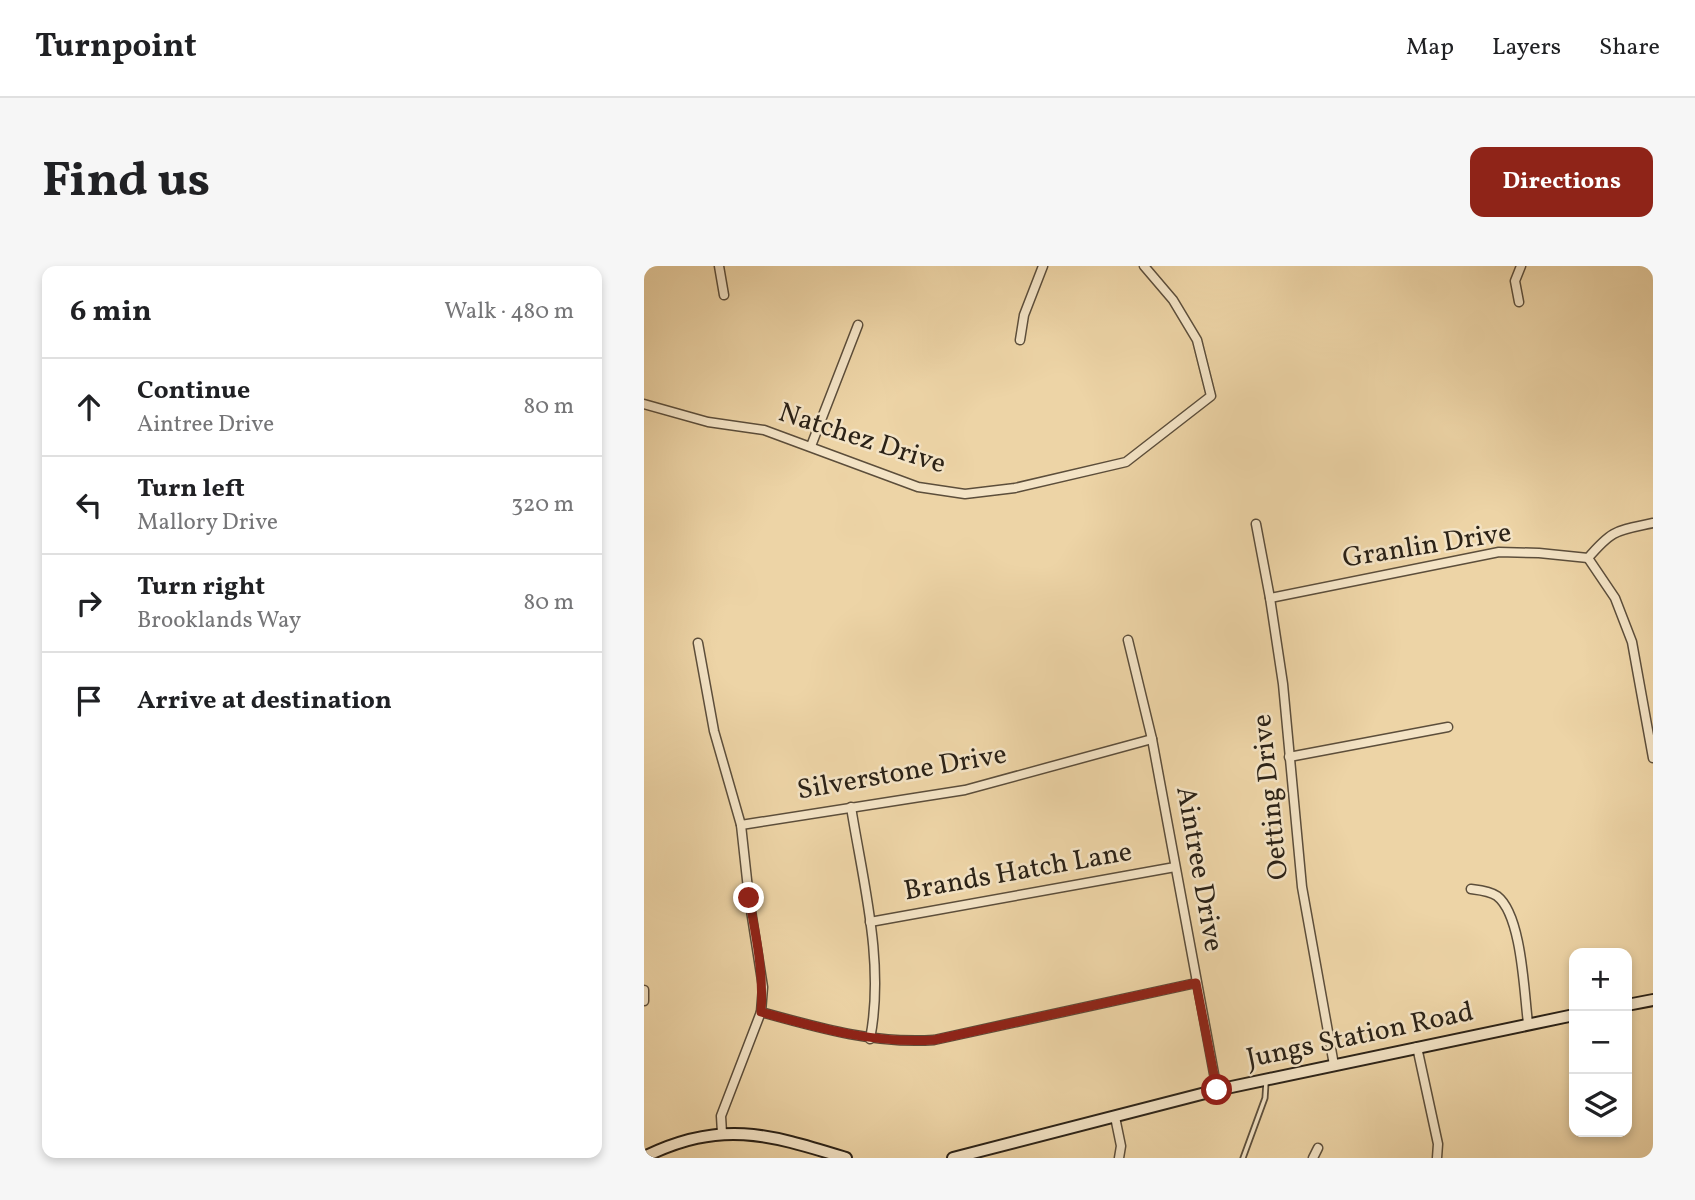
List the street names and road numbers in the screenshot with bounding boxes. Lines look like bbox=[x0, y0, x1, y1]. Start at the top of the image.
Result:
street label: Natchez Drive bbox=[773, 394, 951, 484]
street label: Granlin Drive bbox=[1340, 513, 1514, 579]
street label: Oetting Drive bbox=[1243, 712, 1299, 882]
street label: Silverstone Drive bbox=[794, 735, 1010, 811]
street label: Aintree Drive bbox=[1165, 783, 1233, 955]
street label: Brands Hatch Lane bbox=[901, 833, 1135, 911]
street label: Jungs Station Road bbox=[1243, 993, 1477, 1079]

